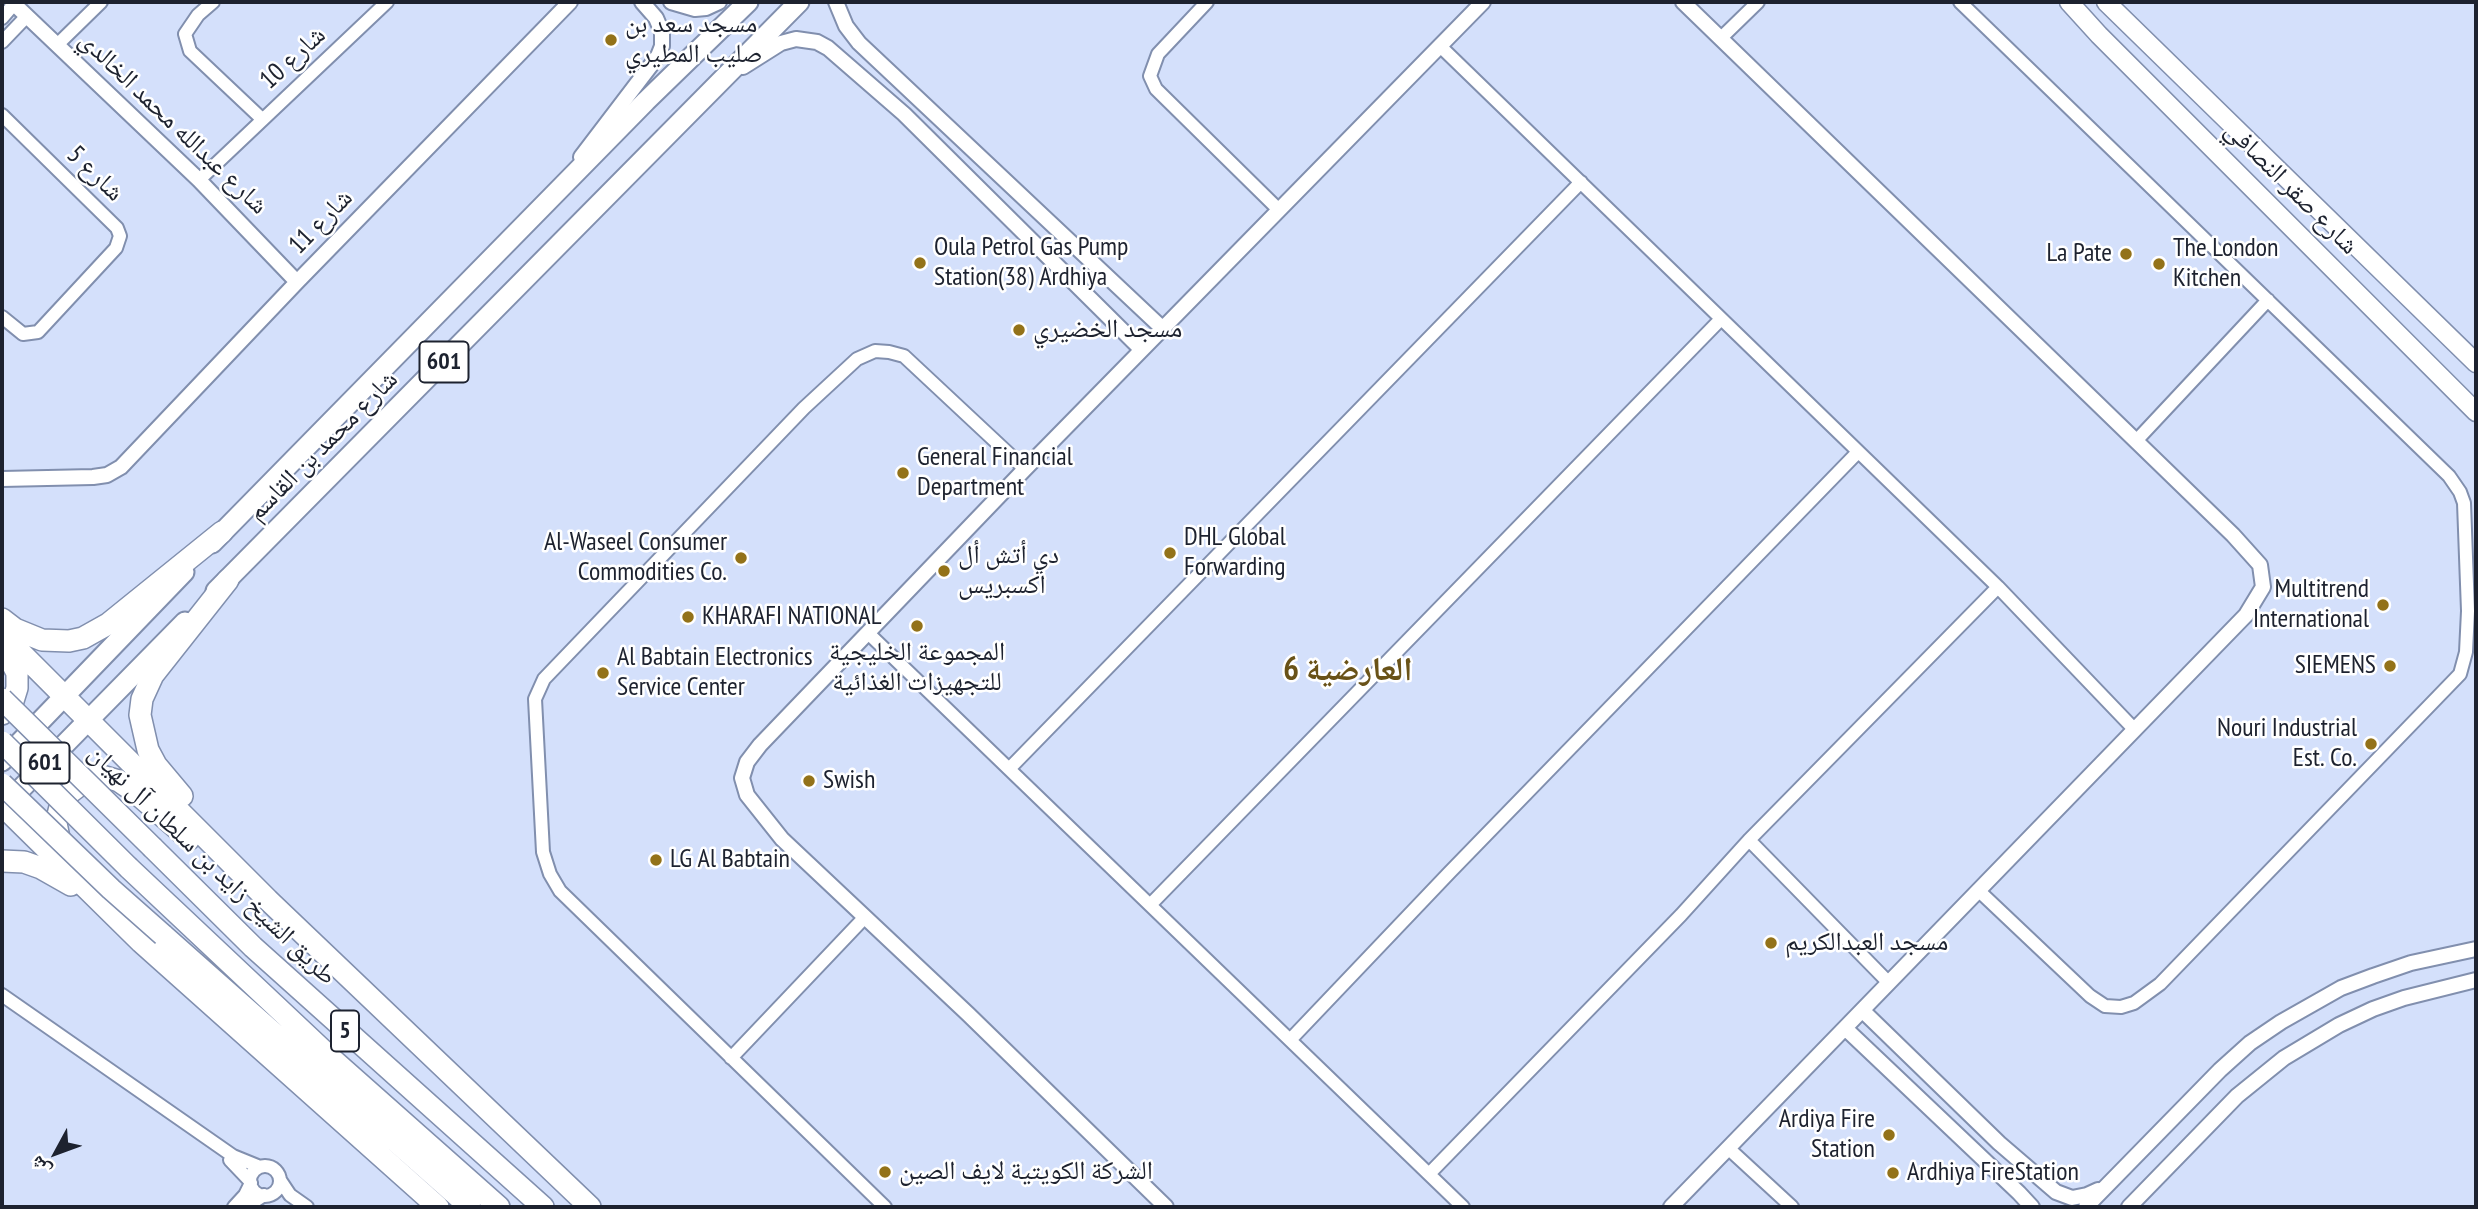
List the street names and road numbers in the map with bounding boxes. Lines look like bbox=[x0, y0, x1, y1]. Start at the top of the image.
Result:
street label: شارع 10 bbox=[254, 20, 332, 96]
street label: شارع عبدالله محمد الخالدي bbox=[72, 25, 274, 221]
street label: شارع صقر النصافي bbox=[2218, 115, 2364, 261]
street label: شارع 5 bbox=[60, 140, 130, 208]
street label: شارع 11 bbox=[283, 183, 359, 261]
road number: 601 bbox=[420, 342, 468, 382]
street label: شارع محمد بن القاسم bbox=[241, 364, 405, 528]
street label: طريق الشيخ زايد بن سلطان آل نهيان bbox=[81, 738, 343, 992]
road number: 601 bbox=[20, 742, 70, 784]
road number: 5 bbox=[331, 1010, 359, 1051]

